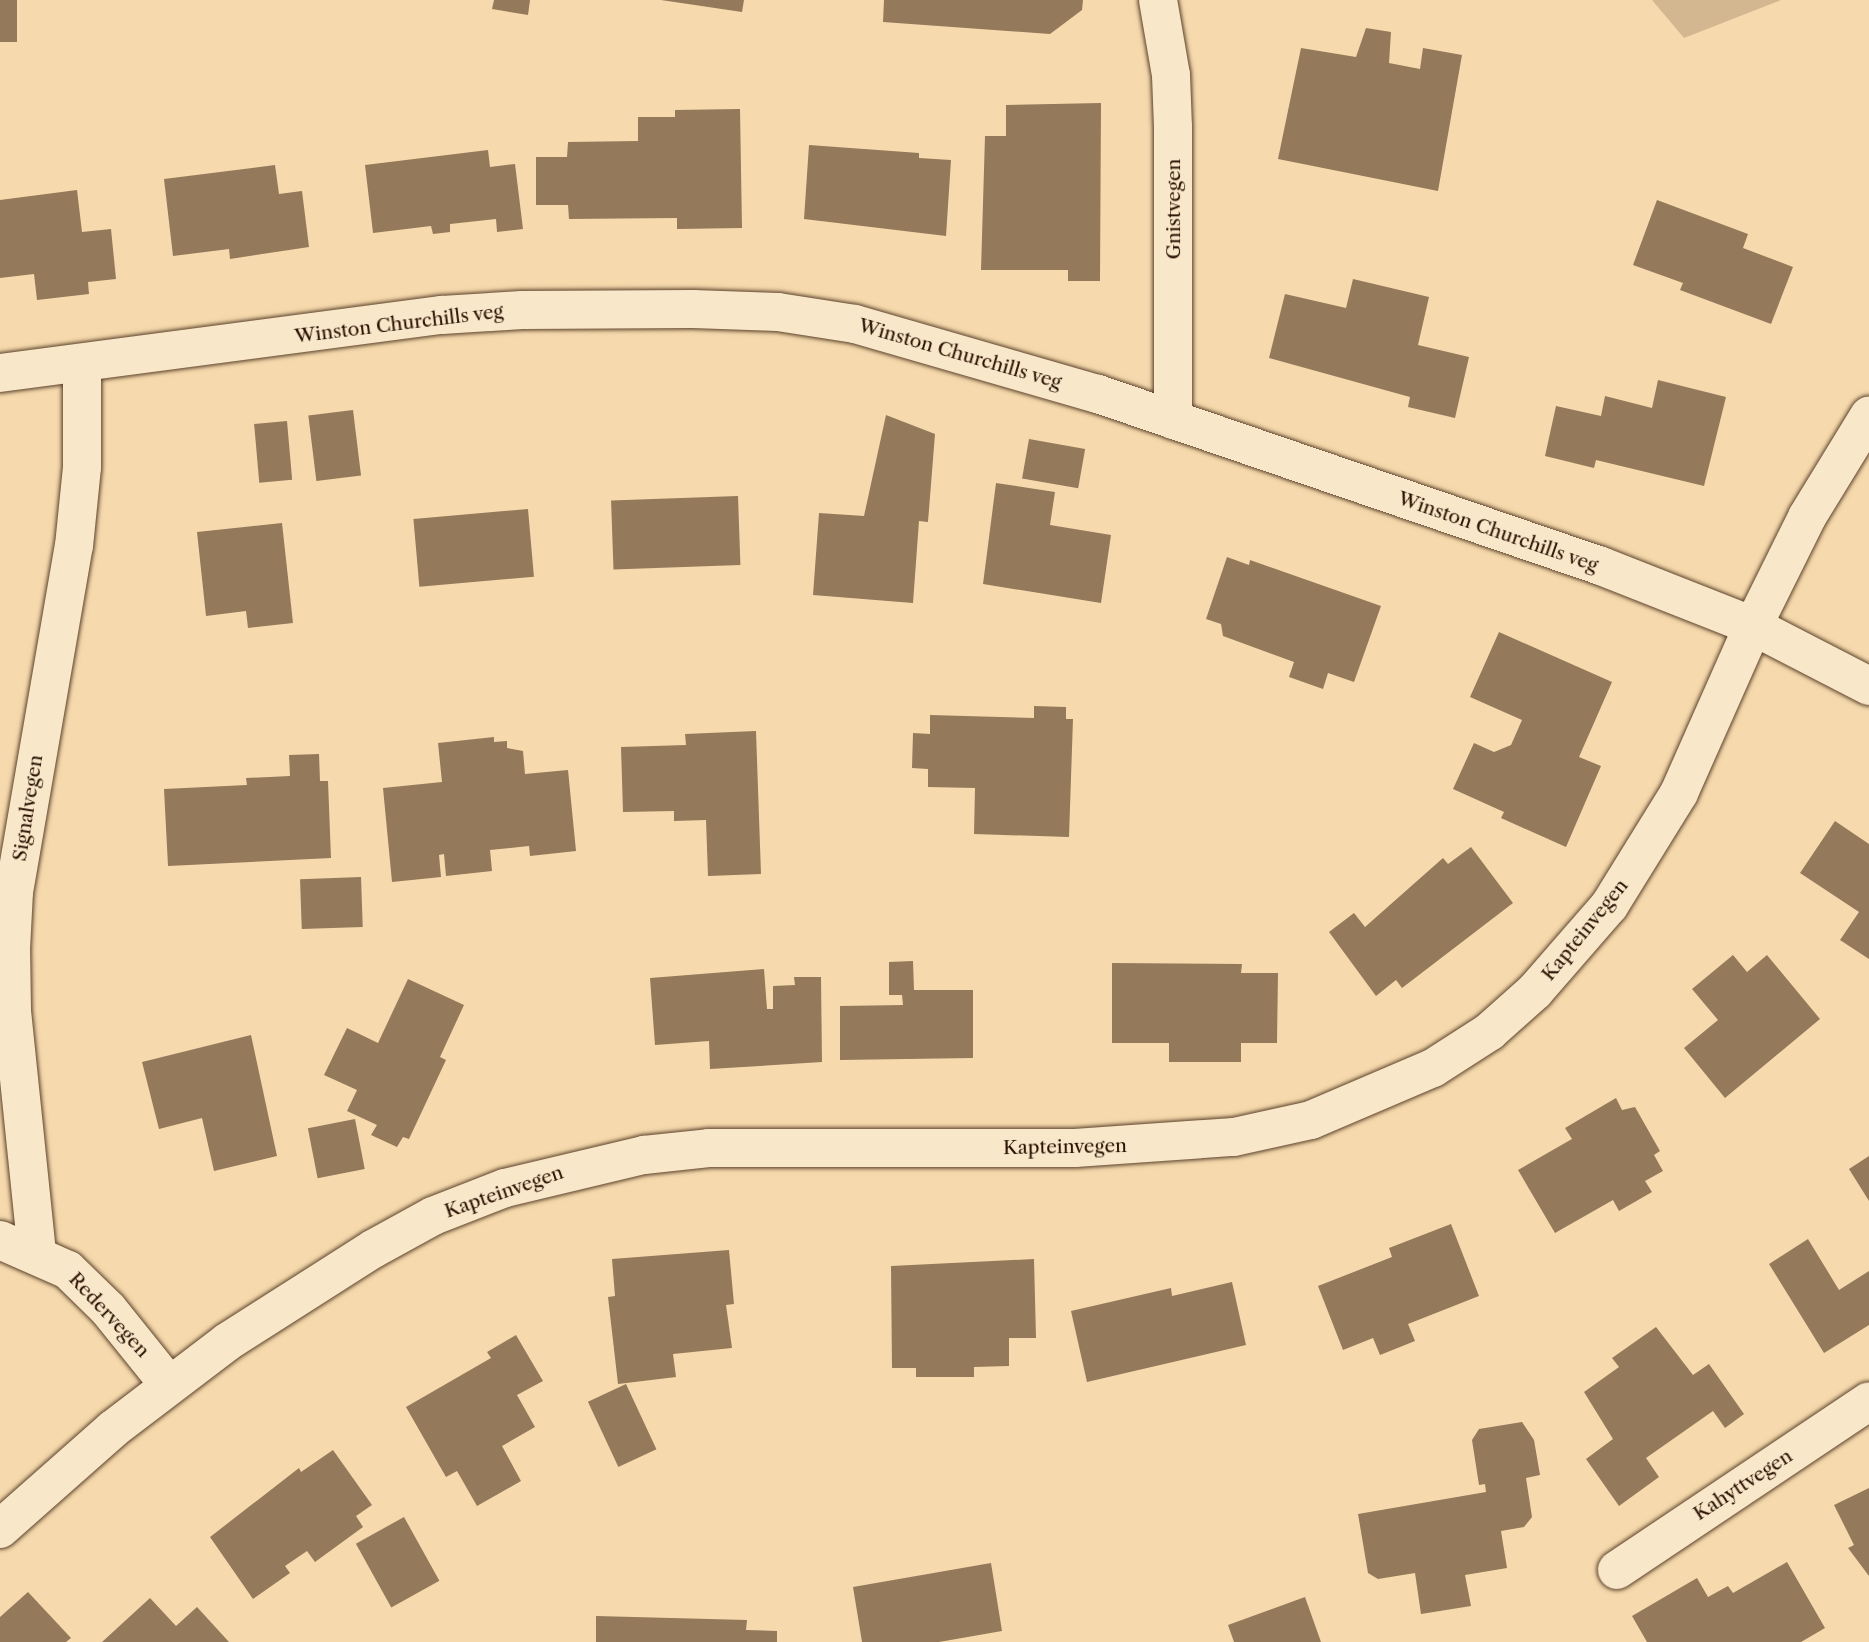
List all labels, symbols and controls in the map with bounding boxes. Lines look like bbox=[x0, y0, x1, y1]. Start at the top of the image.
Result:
street label: Gnistvegen bbox=[1163, 159, 1185, 259]
street label: Winston Churchills veg bbox=[293, 300, 505, 348]
street label: Winston Churchills veg bbox=[856, 314, 1064, 394]
street label: Winston Churchills veg bbox=[1395, 487, 1601, 577]
street label: Signalvegen bbox=[8, 753, 48, 863]
street label: Kapteinvegen bbox=[1537, 875, 1633, 985]
street label: Kapteinvegen bbox=[1003, 1135, 1127, 1159]
street label: Kapteinvegen bbox=[442, 1161, 566, 1223]
street label: Redervegen bbox=[64, 1268, 154, 1362]
street label: Kahyttvegen bbox=[1689, 1445, 1797, 1525]

